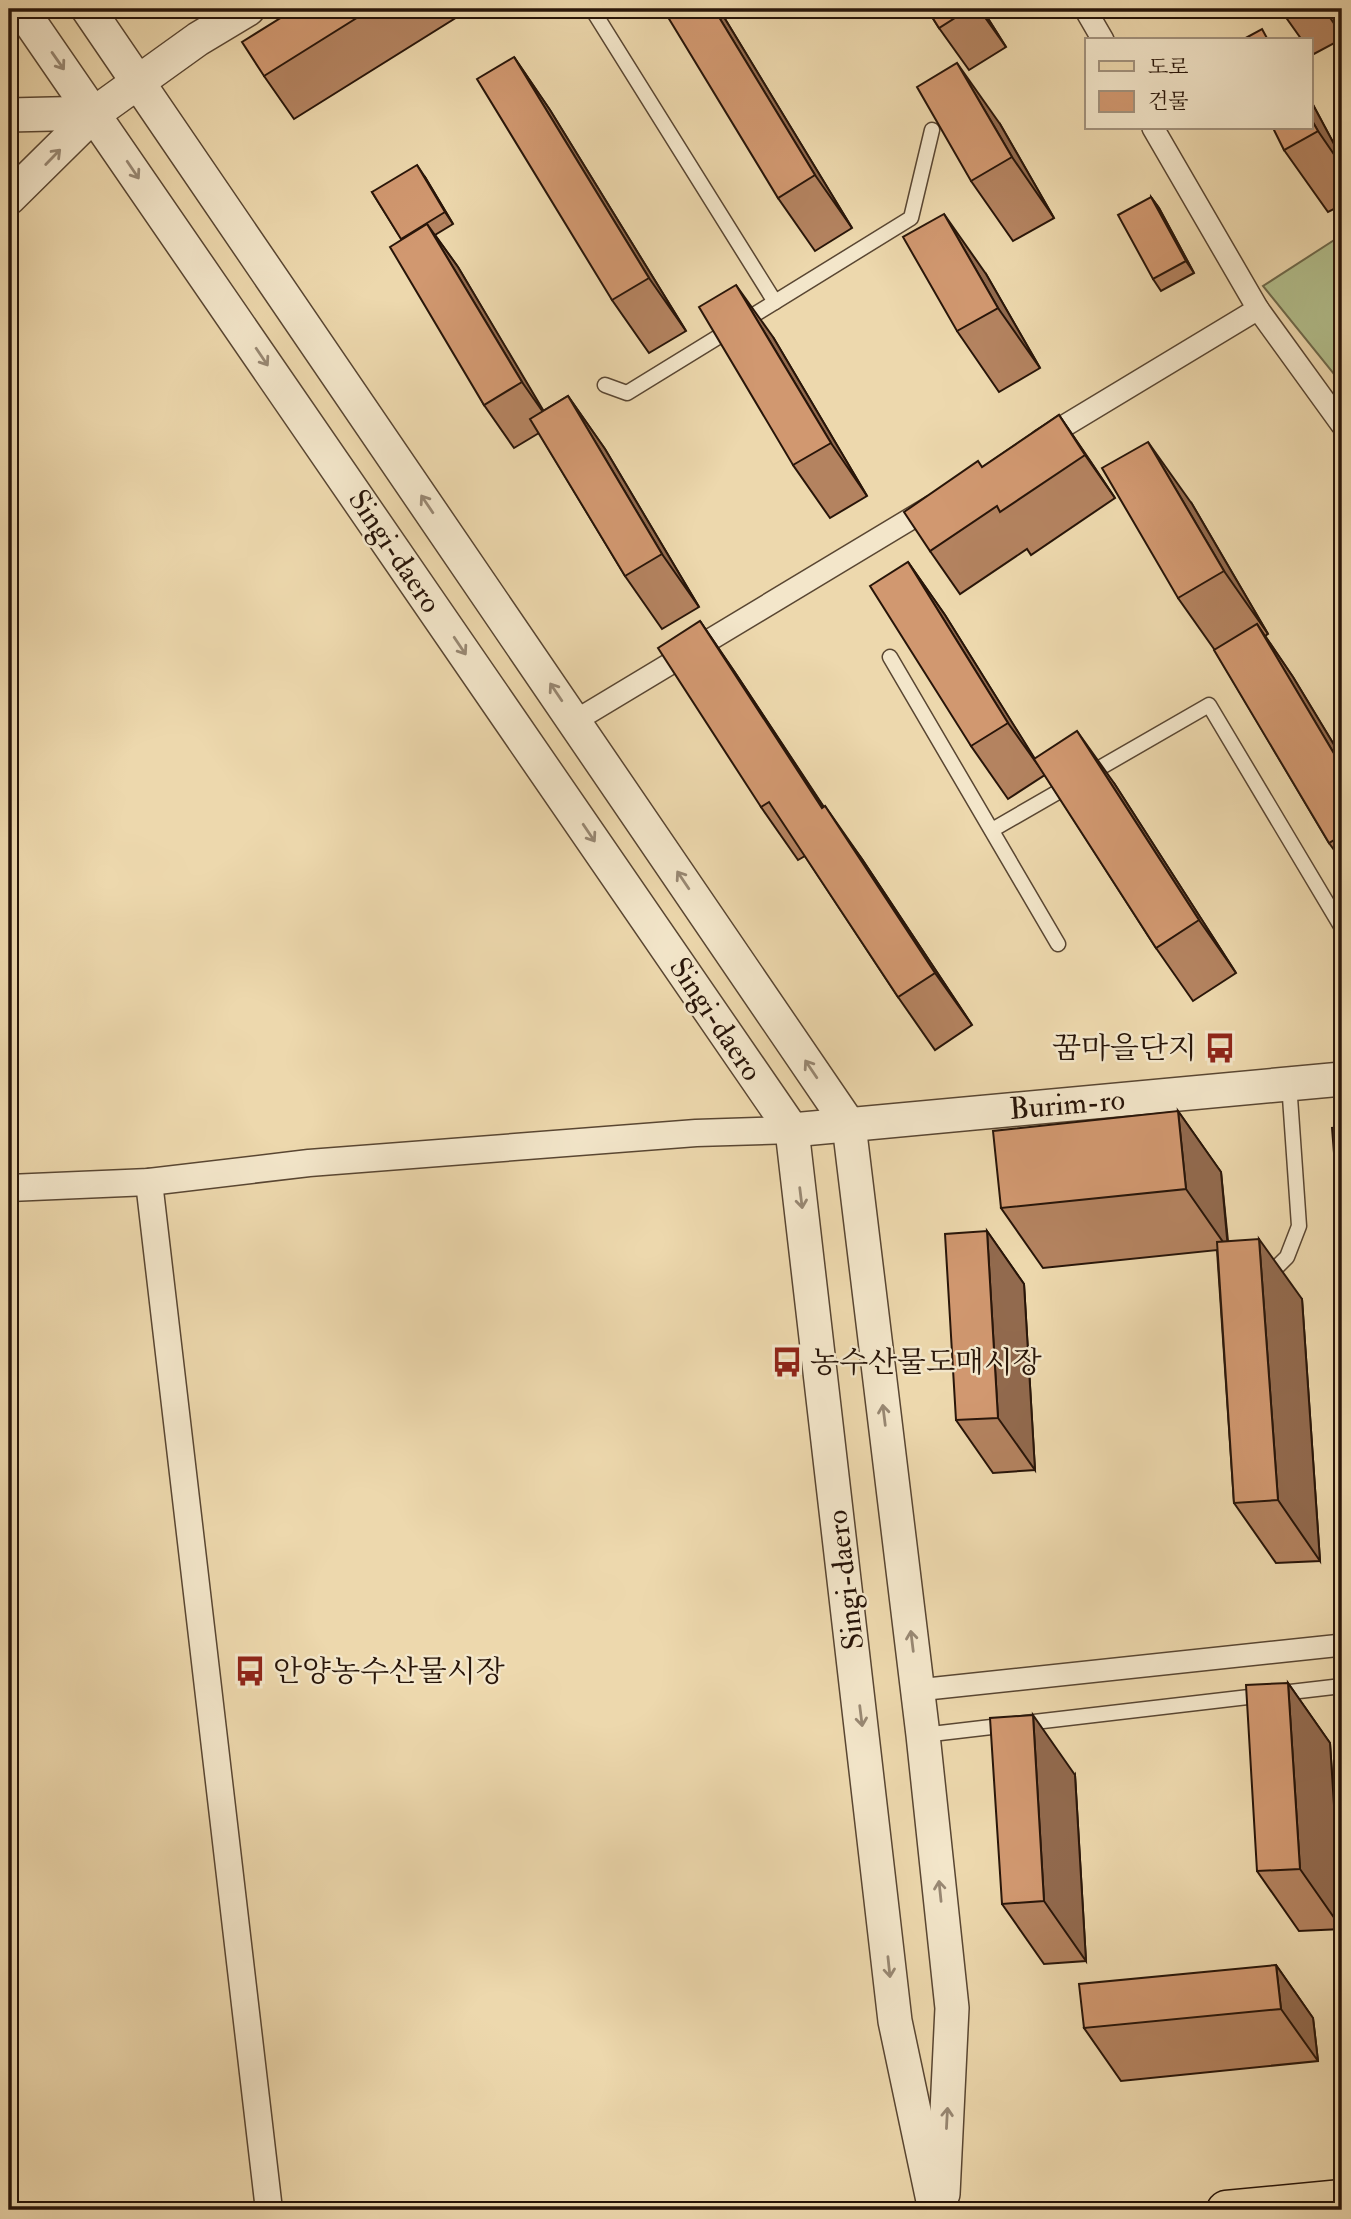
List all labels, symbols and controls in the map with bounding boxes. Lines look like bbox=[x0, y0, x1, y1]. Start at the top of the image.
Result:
legend bbox=[1085, 38, 1312, 130]
one-way arrow bbox=[51, 51, 65, 70]
text: 도로 bbox=[1148, 54, 1189, 81]
text: 건물 bbox=[1148, 88, 1189, 115]
one-way arrow bbox=[45, 149, 62, 166]
one-way arrow bbox=[127, 159, 141, 179]
one-way arrow bbox=[255, 347, 269, 366]
street label: Singi-daero bbox=[340, 483, 449, 620]
one-way arrow bbox=[420, 495, 434, 514]
one-way arrow bbox=[453, 636, 467, 655]
one-way arrow bbox=[549, 683, 563, 702]
one-way arrow bbox=[582, 823, 596, 842]
one-way arrow bbox=[676, 871, 690, 891]
street label: Singi-daero bbox=[661, 951, 770, 1088]
place label: 꿈마을단지 bbox=[1052, 1030, 1197, 1067]
bus stop icon: 꿈마을단지 bbox=[1203, 1031, 1237, 1065]
one-way arrow bbox=[804, 1060, 818, 1079]
street label: Burim-ro bbox=[1008, 1081, 1126, 1128]
one-way arrow bbox=[794, 1186, 807, 1209]
place label: 농수산물도매시장 bbox=[810, 1344, 1042, 1381]
bus stop icon: 농수산물도매시장 bbox=[770, 1345, 804, 1379]
one-way arrow bbox=[878, 1404, 891, 1426]
street label: Singi-daero bbox=[819, 1508, 872, 1652]
one-way arrow bbox=[905, 1630, 918, 1652]
place label: 안양농수산물시장 bbox=[273, 1653, 505, 1690]
bus stop icon: 안양농수산물시장 bbox=[233, 1654, 267, 1688]
one-way arrow bbox=[855, 1704, 868, 1727]
one-way arrow bbox=[933, 1880, 946, 1903]
one-way arrow bbox=[882, 1955, 895, 1978]
one-way arrow bbox=[940, 2106, 953, 2129]

